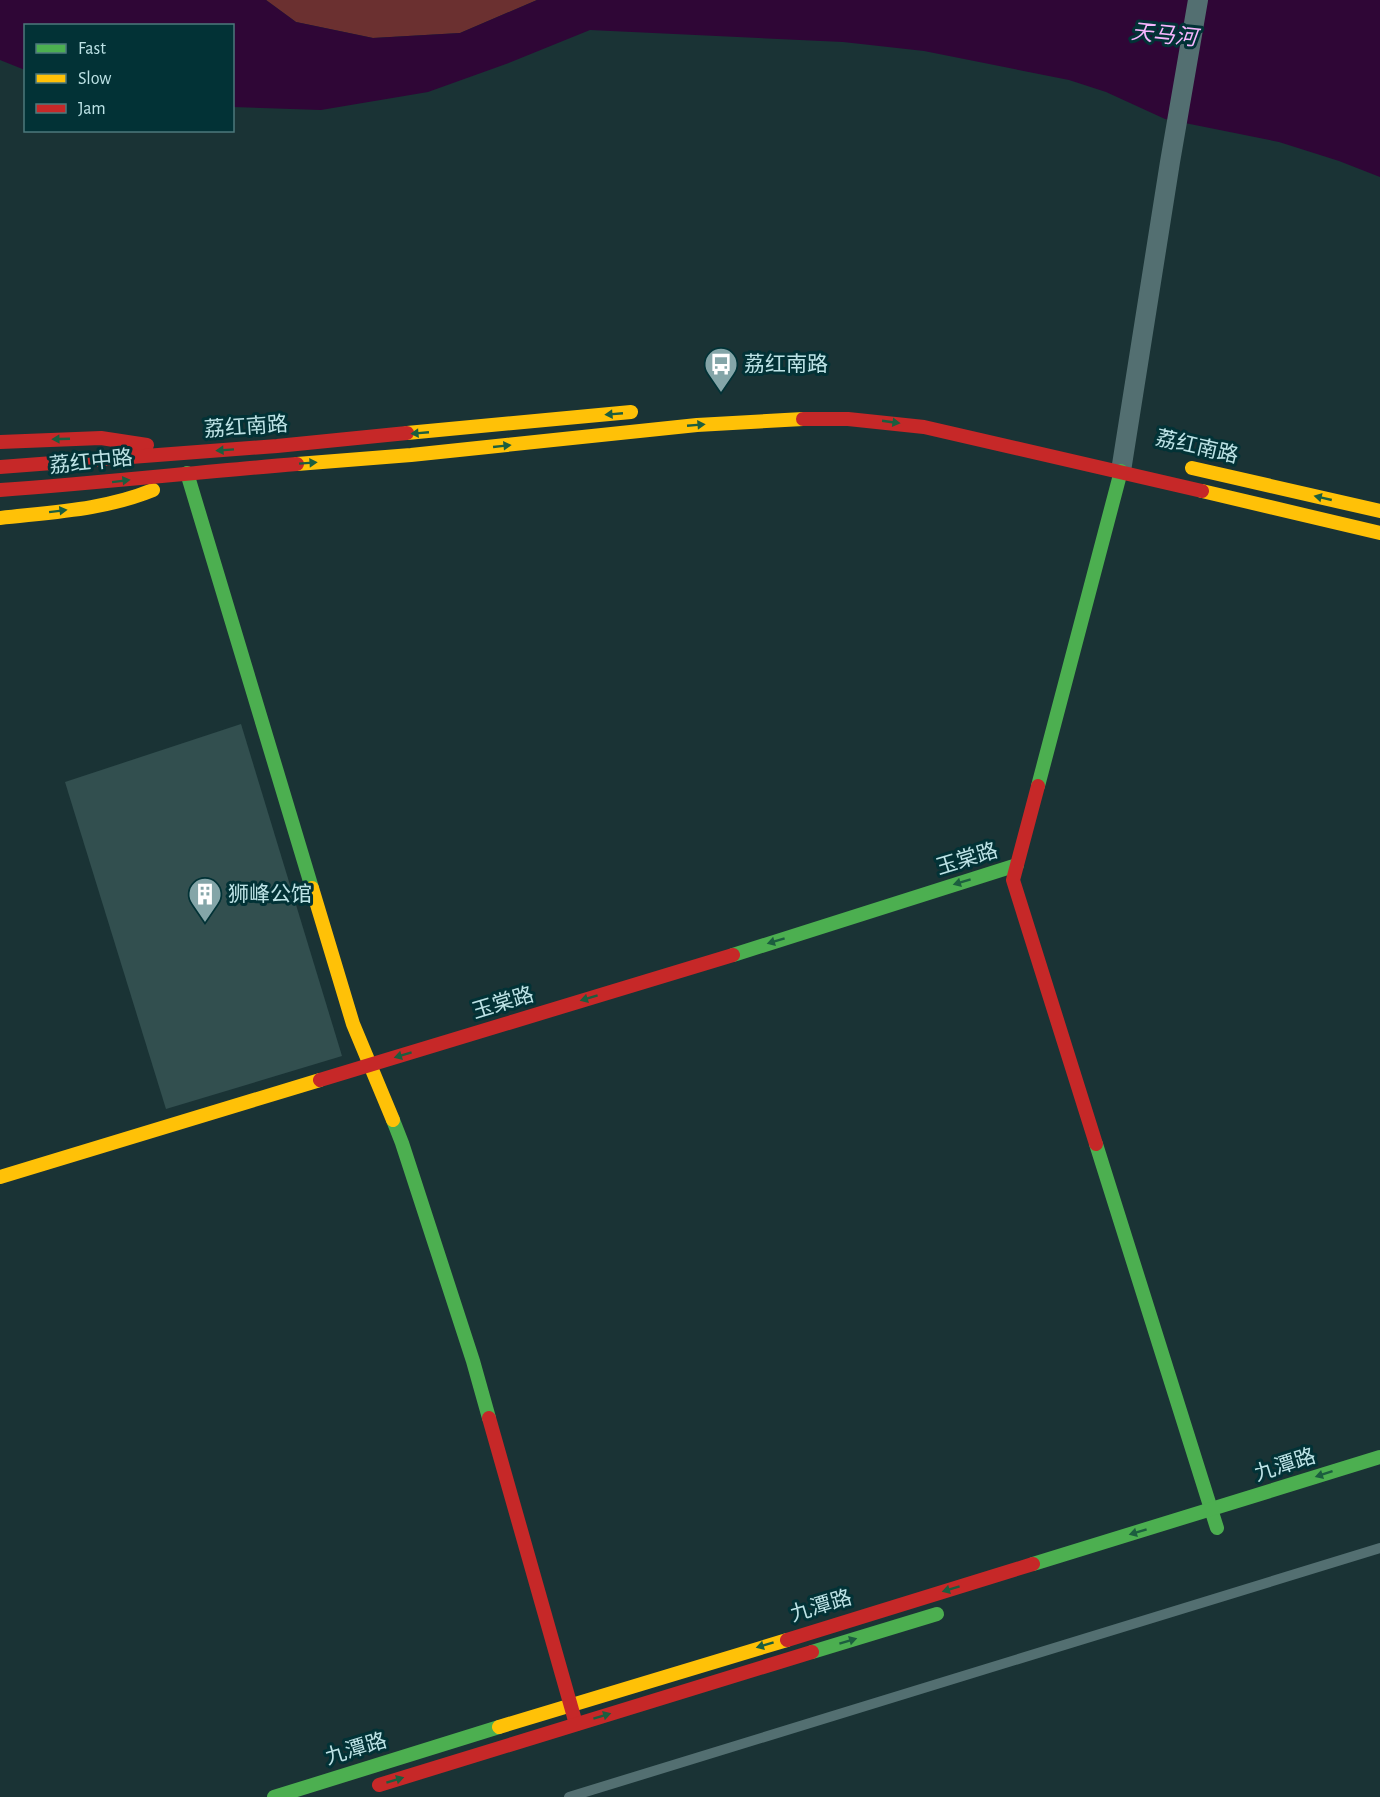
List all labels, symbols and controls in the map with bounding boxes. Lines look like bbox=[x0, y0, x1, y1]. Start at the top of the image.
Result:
water label: 天马河 bbox=[1130, 20, 1202, 50]
legend bbox=[24, 24, 234, 132]
text: Fast bbox=[78, 40, 106, 58]
text: Slow bbox=[78, 70, 111, 88]
text: Jam bbox=[78, 100, 106, 118]
bus stop icon: 荔红南路 bbox=[703, 346, 739, 393]
place label: 荔红南路 bbox=[744, 353, 828, 375]
one-way arrow bbox=[604, 409, 623, 419]
street label: 荔红南路 bbox=[203, 413, 289, 440]
one-way arrow bbox=[881, 418, 900, 427]
one-way arrow bbox=[687, 420, 706, 430]
street label: 荔红南路 bbox=[1154, 426, 1241, 467]
one-way arrow bbox=[410, 428, 429, 438]
one-way arrow bbox=[51, 434, 70, 444]
one-way arrow bbox=[493, 441, 512, 451]
one-way arrow bbox=[216, 445, 235, 454]
street label: 荔红中路 bbox=[48, 446, 134, 477]
one-way arrow bbox=[299, 458, 318, 468]
one-way arrow bbox=[112, 476, 131, 485]
one-way arrow bbox=[1314, 493, 1332, 503]
one-way arrow bbox=[49, 506, 68, 516]
street label: 玉棠路 bbox=[934, 839, 1000, 878]
building icon: 狮峰公馆 bbox=[187, 876, 223, 923]
one-way arrow bbox=[952, 878, 970, 887]
place label: 狮峰公馆 bbox=[228, 883, 312, 905]
one-way arrow bbox=[767, 937, 785, 946]
street label: 玉棠路 bbox=[470, 983, 536, 1022]
one-way arrow bbox=[580, 994, 598, 1003]
one-way arrow bbox=[394, 1051, 412, 1060]
street label: 九潭路 bbox=[1251, 1444, 1318, 1485]
one-way arrow bbox=[1315, 1470, 1333, 1480]
one-way arrow bbox=[1129, 1528, 1147, 1537]
one-way arrow bbox=[942, 1585, 960, 1594]
street label: 九潭路 bbox=[788, 1586, 854, 1625]
one-way arrow bbox=[839, 1636, 857, 1645]
one-way arrow bbox=[756, 1641, 774, 1650]
one-way arrow bbox=[593, 1711, 611, 1720]
street label: 九潭路 bbox=[323, 1729, 389, 1768]
one-way arrow bbox=[386, 1775, 404, 1784]

